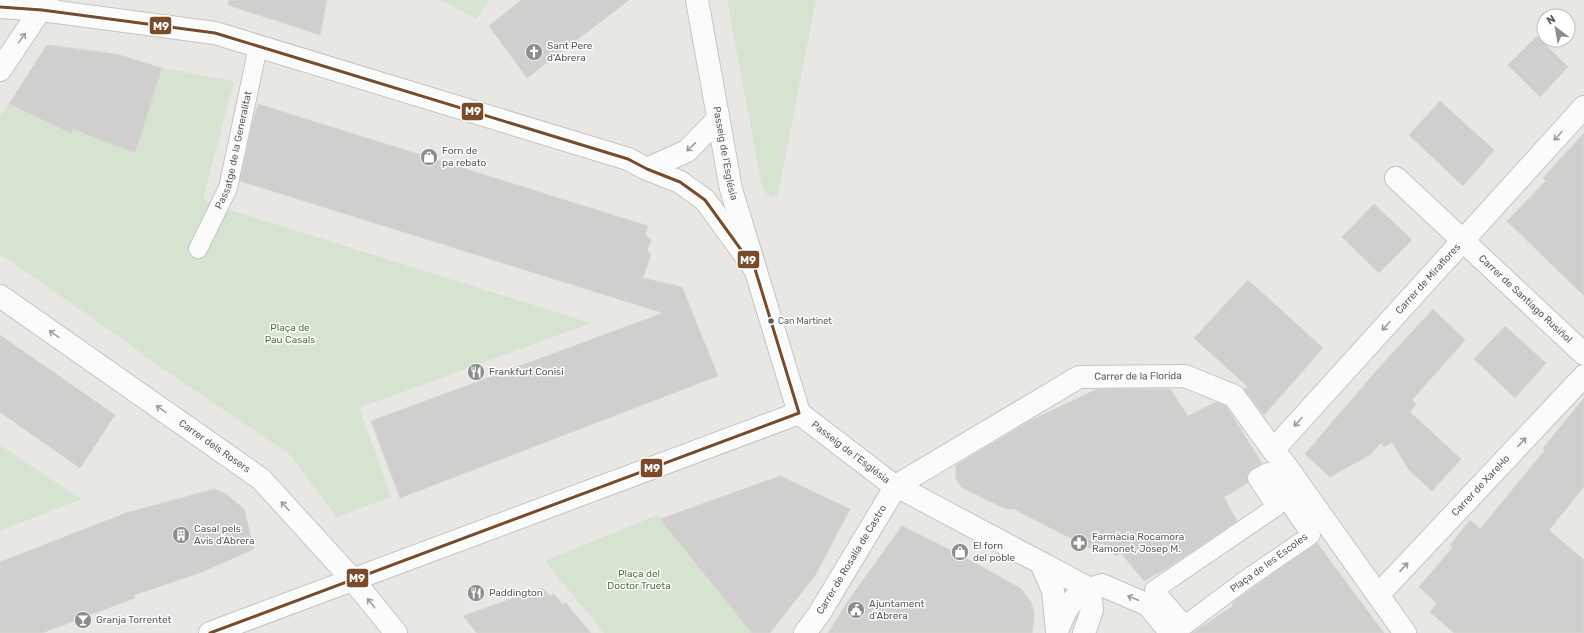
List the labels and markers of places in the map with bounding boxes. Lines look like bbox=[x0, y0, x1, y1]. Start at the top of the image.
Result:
place label: Sant Pere d'Abrera bbox=[547, 40, 593, 64]
church icon: Sant Pere d'Abrera bbox=[524, 42, 544, 62]
place label: Forn de pa rebato bbox=[442, 145, 487, 169]
shop icon: Forn de pa rebato bbox=[419, 147, 439, 167]
marker: Can Martinet bbox=[766, 316, 776, 326]
place label: Can Martinet bbox=[778, 316, 832, 326]
restaurant icon: Frankfurt Conisi bbox=[466, 362, 486, 382]
place label: Frankfurt Conisi bbox=[489, 366, 564, 378]
place label: Casal pels Avis d'Abrera bbox=[194, 523, 255, 547]
building icon: Casal pels Avis d'Abrera bbox=[171, 525, 191, 545]
place label: Farmàcia Rocamora Ramonet, Josep M. bbox=[1092, 531, 1184, 555]
pharmacy icon: Farmàcia Rocamora Ramonet, Josep M. bbox=[1069, 533, 1089, 553]
place label: El forn del poble bbox=[973, 540, 1016, 564]
shop icon: El forn del poble bbox=[950, 542, 970, 562]
restaurant icon: Paddington bbox=[466, 583, 486, 603]
place label: Paddington bbox=[489, 587, 543, 599]
place label: Ajuntament d'Abrera bbox=[869, 598, 924, 622]
public building icon: Ajuntament d'Abrera bbox=[846, 600, 866, 620]
bar icon: Granja Torrentet bbox=[73, 610, 93, 630]
place label: Granja Torrentet bbox=[96, 614, 172, 626]

